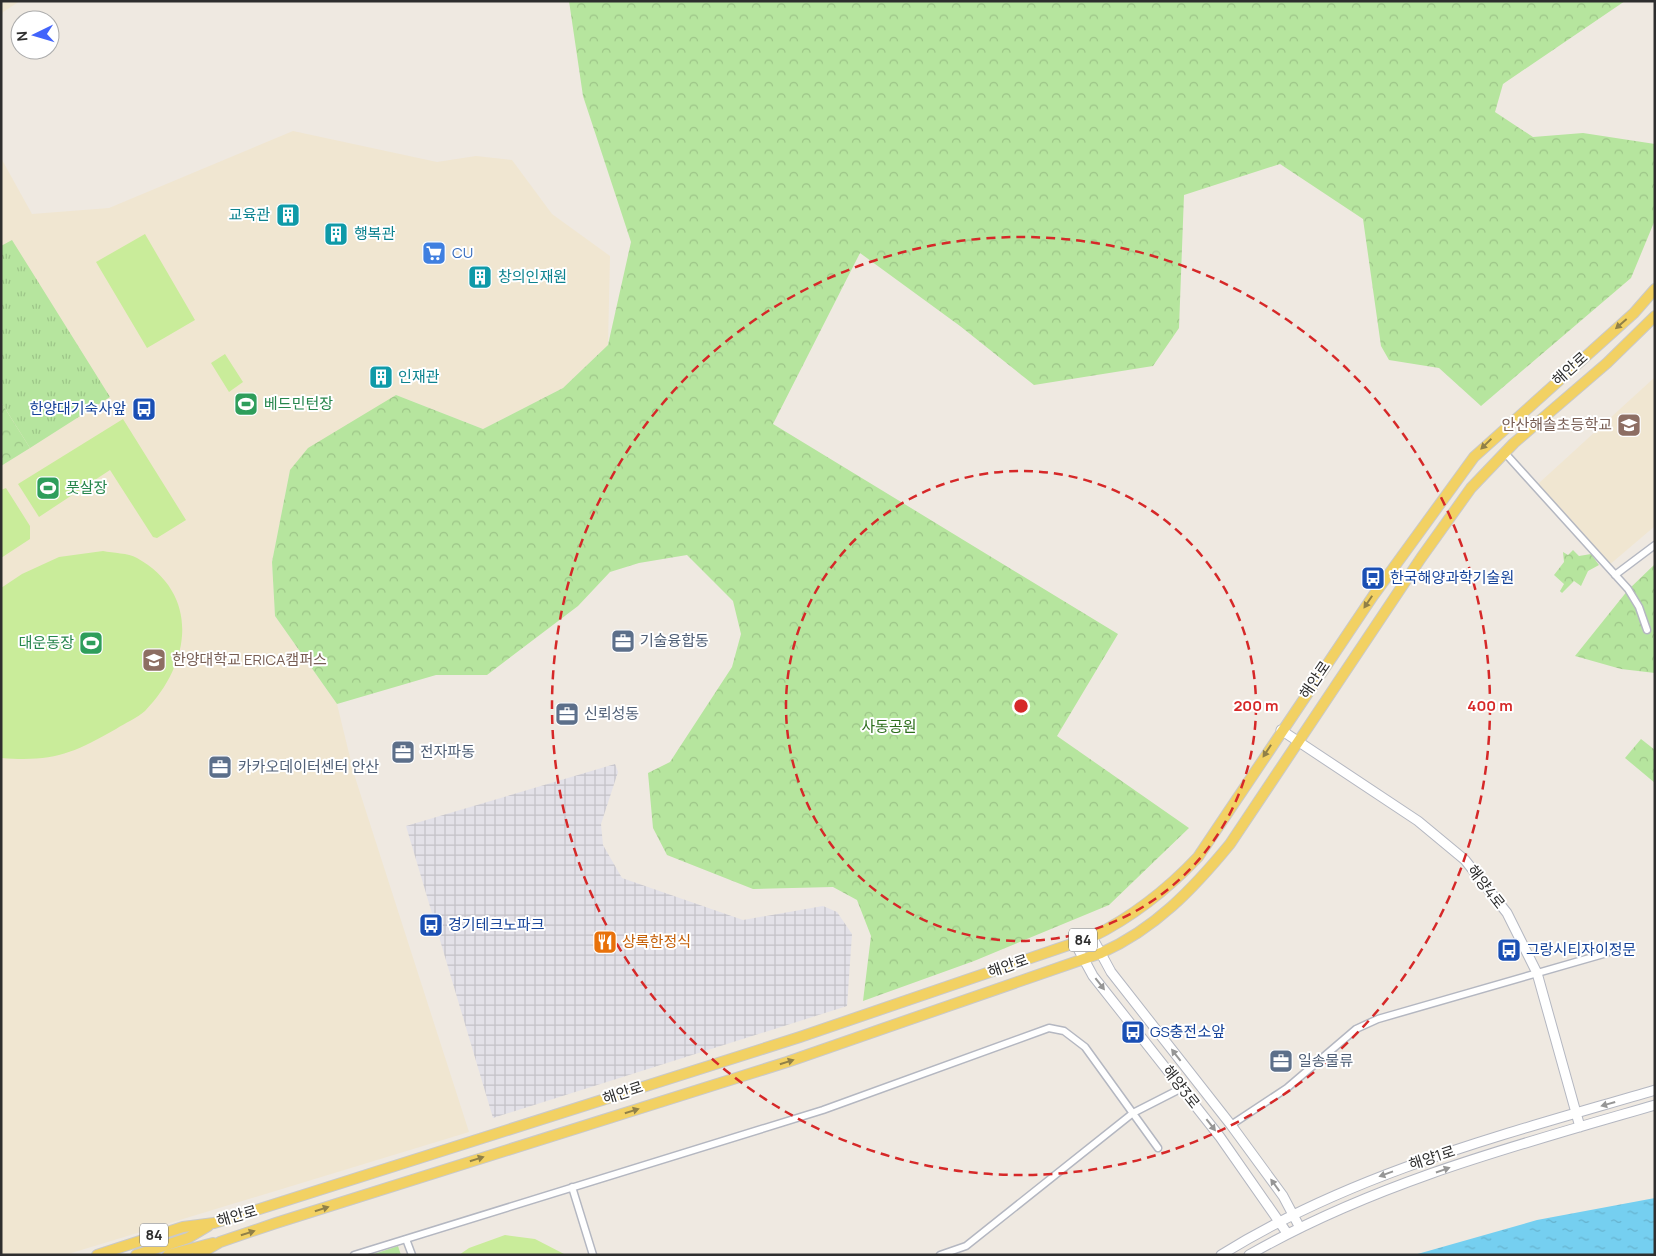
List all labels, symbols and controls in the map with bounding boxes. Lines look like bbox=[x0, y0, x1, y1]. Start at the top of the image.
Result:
north arrow bbox=[10, 10, 60, 60]
text: N bbox=[12, 30, 31, 42]
building icon: 교육관 bbox=[275, 202, 301, 228]
place label: 교육관 bbox=[229, 204, 270, 225]
building icon: 행복관 bbox=[323, 221, 349, 247]
place label: 행복관 bbox=[354, 223, 396, 244]
supermarket icon: CU bbox=[421, 240, 447, 266]
place label: CU bbox=[452, 242, 473, 263]
building icon: 창의인재원 bbox=[467, 264, 493, 290]
place label: 창의인재원 bbox=[498, 266, 567, 287]
one-way arrow bbox=[1615, 319, 1628, 330]
street label: 해안로 bbox=[1547, 347, 1592, 390]
building icon: 인재관 bbox=[368, 364, 394, 390]
place label: 인재관 bbox=[398, 366, 440, 387]
sports icon: 베드민턴장 bbox=[233, 391, 259, 417]
place label: 베드민턴장 bbox=[264, 393, 333, 414]
bus stop icon: 한양대기숙사앞 bbox=[131, 396, 157, 422]
place label: 한양대기숙사앞 bbox=[29, 398, 126, 419]
school or university icon: 안산해솔초등학교 bbox=[1616, 412, 1642, 438]
place label: 안산해솔초등학교 bbox=[1502, 414, 1612, 435]
one-way arrow bbox=[1481, 438, 1493, 450]
sports icon: 풋살장 bbox=[35, 475, 61, 501]
place label: 풋살장 bbox=[66, 477, 108, 498]
bus stop icon: 한국해양과학기술원 bbox=[1360, 565, 1386, 591]
place label: 한국해양과학기술원 bbox=[1390, 567, 1514, 588]
one-way arrow bbox=[1363, 595, 1373, 609]
office icon: 기술융합동 bbox=[610, 628, 636, 654]
sports icon: 대운동장 bbox=[78, 630, 104, 656]
place label: 기술융합동 bbox=[640, 630, 709, 651]
place label: 대운동장 bbox=[19, 632, 74, 653]
school or university icon: 한양대학교 ERICA캠퍼스 bbox=[141, 647, 167, 673]
place label: 한양대학교 ERICA캠퍼스 bbox=[172, 649, 327, 670]
street label: 해안로 bbox=[1294, 657, 1335, 703]
text: 200 m bbox=[1233, 695, 1279, 716]
text: 400 m bbox=[1467, 695, 1513, 716]
centre of rings bbox=[1012, 697, 1030, 715]
office icon: 신뢰성동 bbox=[554, 701, 580, 727]
place label: 신뢰성동 bbox=[584, 703, 639, 724]
park label: 사동공원 bbox=[861, 716, 917, 737]
office icon: 전자파동 bbox=[390, 739, 416, 765]
place label: 전자파동 bbox=[420, 741, 475, 762]
one-way arrow bbox=[1263, 744, 1272, 758]
office icon: 카카오데이터센터 안산 bbox=[207, 754, 233, 780]
place label: 카카오데이터센터 안산 bbox=[238, 756, 379, 777]
street label: 해양4로 bbox=[1463, 860, 1510, 913]
bus stop icon: 경기테크노파크 bbox=[418, 912, 444, 938]
place label: 경기테크노파크 bbox=[448, 914, 545, 935]
road number: 84 bbox=[1069, 928, 1097, 952]
restaurant icon: 상록한정식 bbox=[592, 929, 618, 955]
place label: 상록한정식 bbox=[622, 931, 691, 952]
bus stop icon: 그랑시티자이정문 bbox=[1496, 937, 1522, 963]
place label: 그랑시티자이정문 bbox=[1526, 939, 1636, 960]
street label: 해안로 bbox=[985, 949, 1031, 982]
one-way arrow bbox=[1094, 977, 1105, 990]
bus stop icon: GS충전소앞 bbox=[1120, 1019, 1146, 1045]
place label: GS충전소앞 bbox=[1150, 1021, 1225, 1042]
office icon: 일송물류 bbox=[1268, 1048, 1294, 1074]
one-way arrow bbox=[1171, 1049, 1182, 1062]
place label: 일송물류 bbox=[1298, 1050, 1353, 1071]
one-way arrow bbox=[780, 1058, 795, 1066]
street label: 해양3로 bbox=[1158, 1061, 1205, 1113]
street label: 해안로 bbox=[600, 1076, 646, 1109]
one-way arrow bbox=[1600, 1101, 1615, 1109]
one-way arrow bbox=[625, 1106, 640, 1114]
one-way arrow bbox=[1206, 1119, 1217, 1132]
street label: 해양1로 bbox=[1406, 1140, 1458, 1175]
one-way arrow bbox=[469, 1155, 484, 1162]
one-way arrow bbox=[1435, 1166, 1450, 1174]
one-way arrow bbox=[1378, 1170, 1393, 1178]
one-way arrow bbox=[1269, 1179, 1280, 1192]
street label: 해안로 bbox=[214, 1200, 260, 1231]
one-way arrow bbox=[315, 1204, 330, 1212]
road number: 84 bbox=[140, 1224, 168, 1246]
one-way arrow bbox=[241, 1228, 256, 1236]

